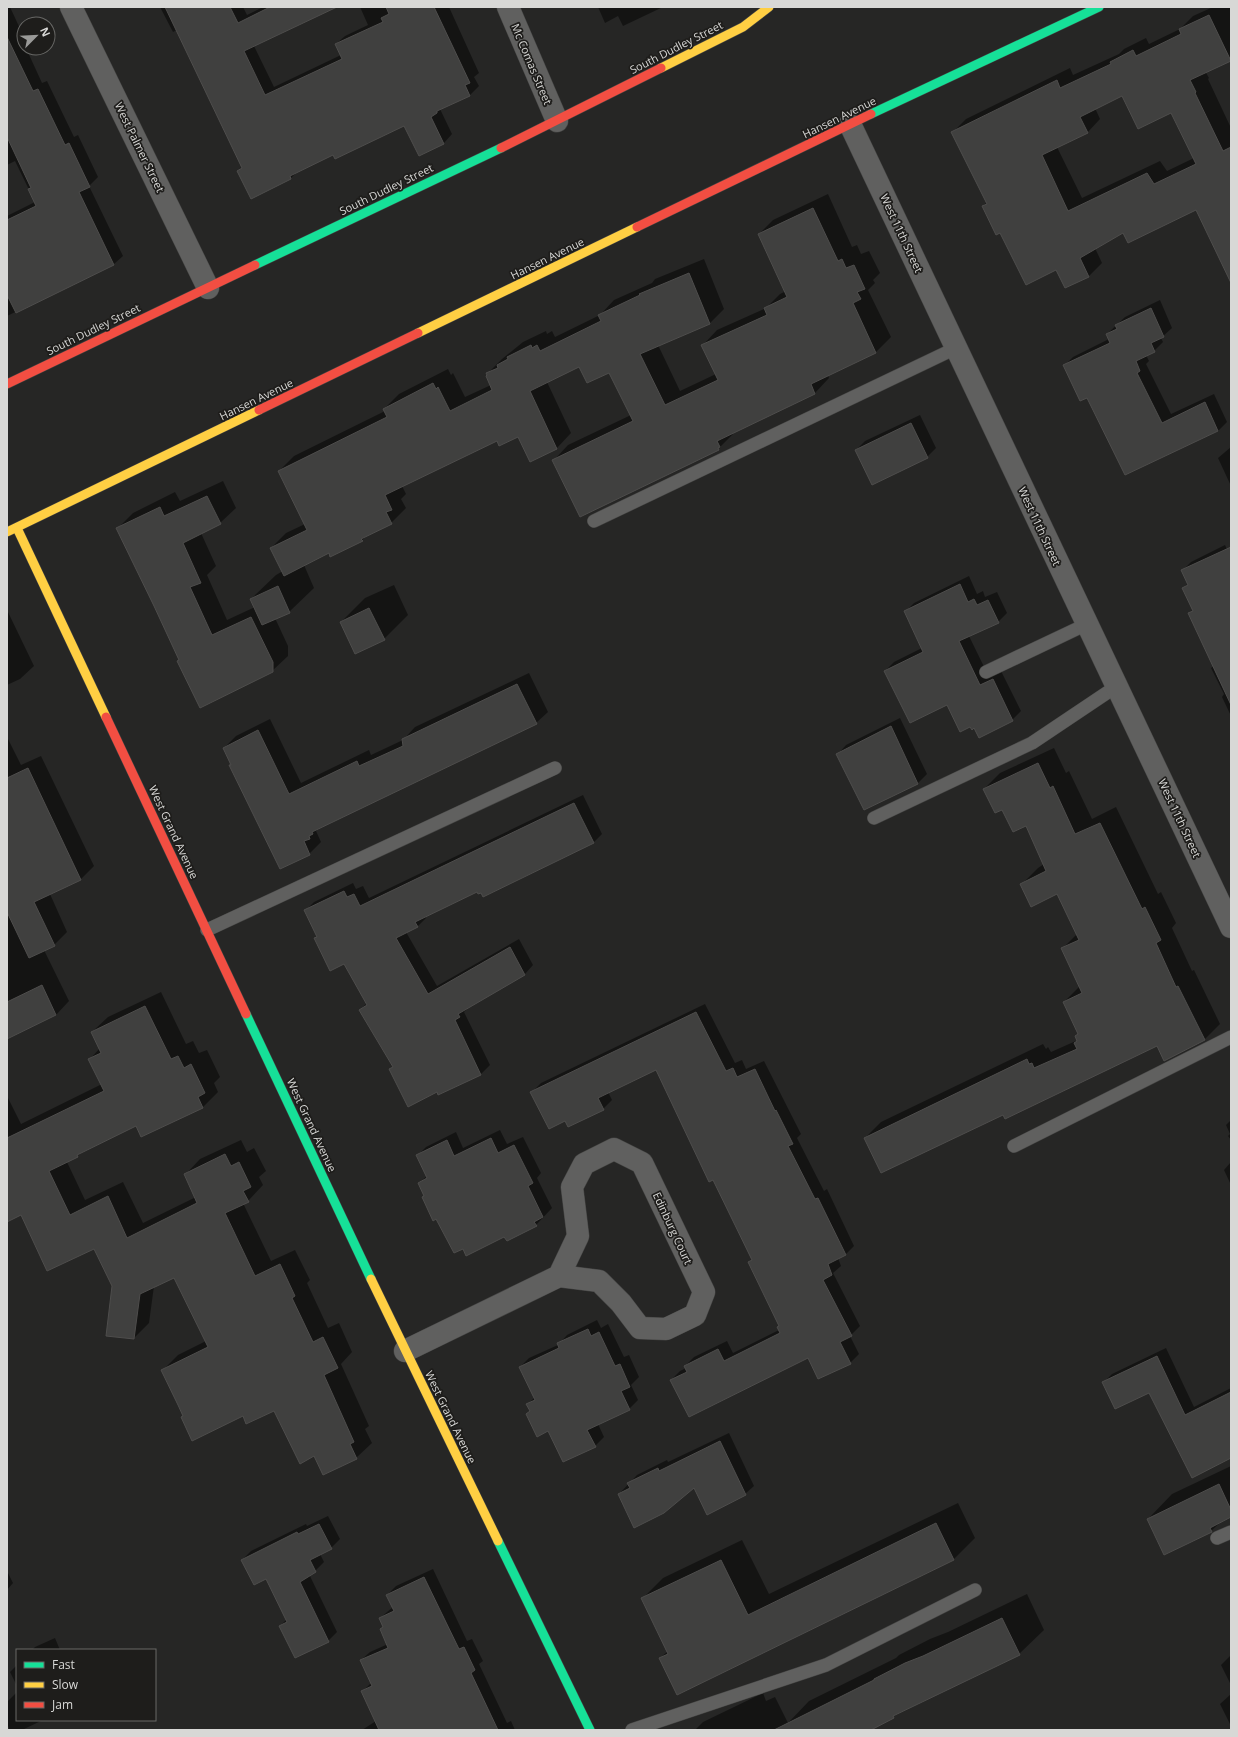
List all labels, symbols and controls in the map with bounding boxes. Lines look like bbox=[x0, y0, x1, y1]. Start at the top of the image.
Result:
north arrow bbox=[16, 16, 56, 56]
street label: South Dudley Street bbox=[627, 17, 725, 77]
street label: Mc Comas Street bbox=[508, 21, 556, 107]
text: N bbox=[37, 25, 54, 39]
street label: Hansen Avenue bbox=[800, 93, 878, 141]
street label: West Palmer Street bbox=[112, 100, 168, 195]
street label: South Dudley Street bbox=[337, 160, 435, 218]
street label: West 11th Street bbox=[877, 191, 927, 275]
street label: Hansen Avenue bbox=[508, 234, 586, 282]
street label: South Dudley Street bbox=[44, 300, 142, 358]
street label: Hansen Avenue bbox=[217, 375, 295, 423]
street label: West 11th Street bbox=[1015, 484, 1065, 568]
street label: West 11th Street bbox=[1155, 776, 1205, 860]
street label: West Grand Avenue bbox=[146, 783, 202, 881]
street label: West Grand Avenue bbox=[284, 1076, 340, 1174]
street label: Edinburg Court bbox=[650, 1190, 696, 1267]
street label: West Grand Avenue bbox=[422, 1368, 480, 1466]
legend bbox=[16, 1649, 156, 1721]
text: Fast bbox=[52, 1656, 75, 1673]
text: Slow bbox=[52, 1676, 79, 1693]
text: Jam bbox=[51, 1696, 73, 1713]

